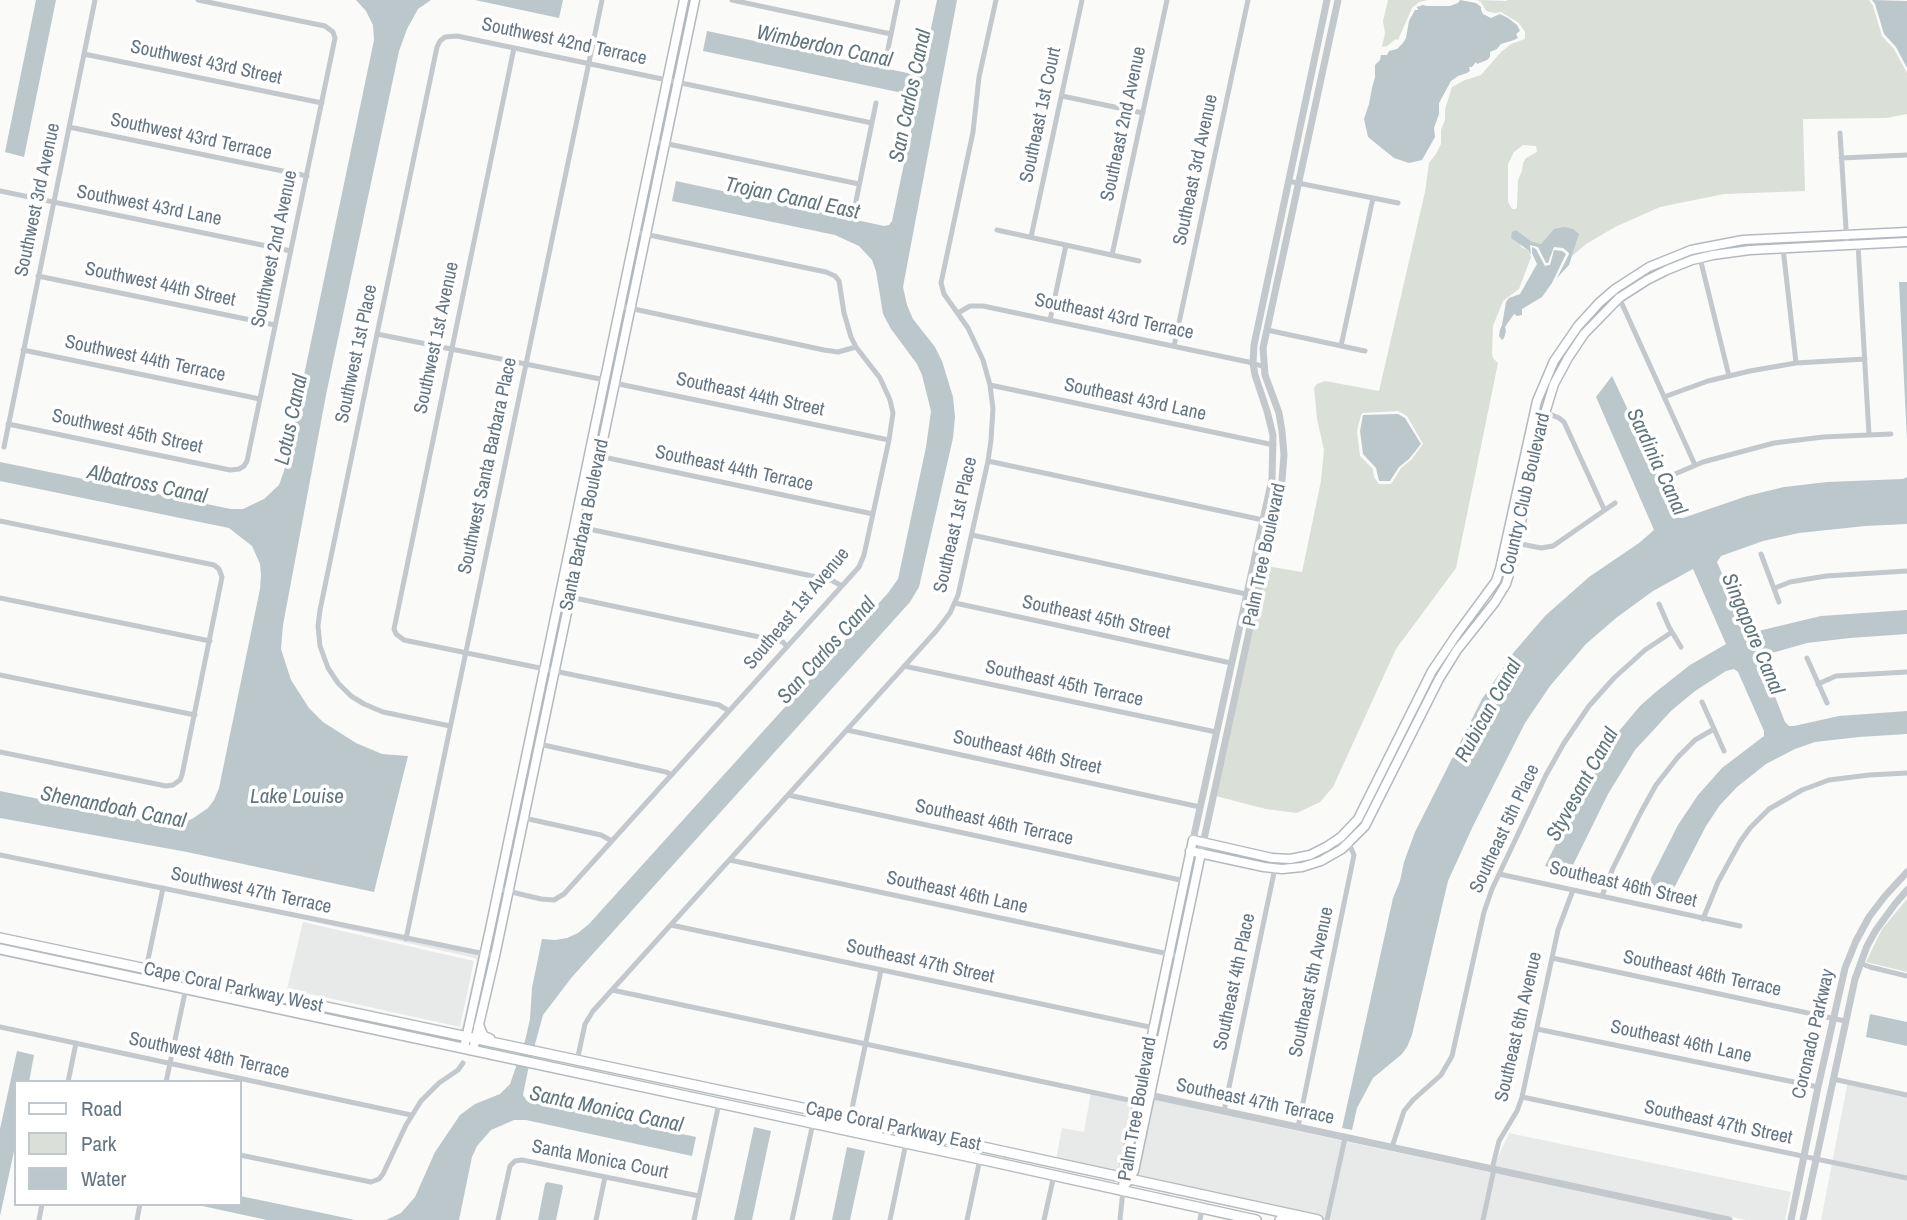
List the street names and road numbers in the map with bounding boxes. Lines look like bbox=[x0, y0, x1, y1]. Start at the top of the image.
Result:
street label: Southwest 42nd Terrace bbox=[479, 13, 649, 71]
street label: Southwest 43rd Street bbox=[128, 36, 284, 90]
street label: Southeast 1st Court bbox=[1016, 45, 1066, 185]
street label: Southeast 2nd Avenue bbox=[1096, 45, 1152, 203]
street label: Southeast 3rd Avenue bbox=[1169, 92, 1223, 248]
street label: Southwest 43rd Terrace bbox=[108, 109, 274, 165]
street label: Southwest 3rd Avenue bbox=[11, 121, 65, 279]
street label: Southwest 2nd Avenue bbox=[247, 168, 303, 330]
street label: Southwest 43rd Lane bbox=[75, 181, 223, 231]
street label: Southwest 44th Street bbox=[83, 258, 237, 312]
street label: Southwest 1st Avenue bbox=[410, 260, 464, 416]
street label: Southwest 1st Place bbox=[331, 283, 383, 425]
street label: Southeast 43rd Terrace bbox=[1032, 289, 1196, 345]
street label: Southwest 44th Terrace bbox=[63, 331, 227, 387]
street label: Southwest Santa Barbara Place bbox=[454, 356, 522, 576]
street label: Southeast 44th Street bbox=[674, 368, 826, 422]
street label: Southeast 43rd Lane bbox=[1062, 374, 1208, 426]
street label: Southwest 45th Street bbox=[50, 405, 204, 459]
street label: Country Club Boulevard bbox=[1496, 411, 1556, 577]
street label: Santa Barbara Boulevard bbox=[556, 437, 614, 613]
street label: Southeast 44th Terrace bbox=[653, 441, 815, 497]
street label: Southeast 1st Place bbox=[929, 455, 983, 595]
street label: Palm Tree Boulevard bbox=[1239, 481, 1291, 629]
street label: Southeast 1st Avenue bbox=[739, 543, 855, 675]
street label: Southeast 45th Street bbox=[1020, 591, 1172, 645]
street label: Southeast 45th Terrace bbox=[983, 656, 1145, 712]
street label: Southeast 46th Street bbox=[951, 726, 1103, 780]
street label: Southeast 5th Place bbox=[1465, 761, 1545, 897]
street label: Southeast 46th Terrace bbox=[913, 795, 1075, 851]
street label: Southeast 46th Street bbox=[1547, 857, 1699, 913]
street label: Southwest 47th Terrace bbox=[169, 863, 333, 919]
street label: Southeast 46th Lane bbox=[884, 867, 1030, 919]
street label: Southeast 5th Avenue bbox=[1285, 905, 1339, 1059]
street label: Southeast 4th Place bbox=[1209, 911, 1261, 1053]
street label: Southeast 47th Street bbox=[844, 935, 996, 989]
street label: Southeast 46th Terrace bbox=[1621, 946, 1783, 1002]
street label: Southeast 6th Avenue bbox=[1491, 950, 1547, 1104]
street label: Cape Coral Parkway West bbox=[141, 958, 325, 1018]
street label: Coronado Parkway bbox=[1788, 967, 1840, 1101]
street label: Southeast 46th Lane bbox=[1608, 1016, 1754, 1068]
street label: Southwest 48th Terrace bbox=[127, 1028, 291, 1084]
street label: Palm Tree Boulevard bbox=[1114, 1035, 1162, 1183]
street label: Southeast 47th Terrace bbox=[1174, 1074, 1336, 1130]
street label: Southeast 47th Street bbox=[1642, 1096, 1794, 1150]
street label: Cape Coral Parkway East bbox=[803, 1097, 983, 1157]
street label: Santa Monica Court bbox=[530, 1136, 670, 1184]

